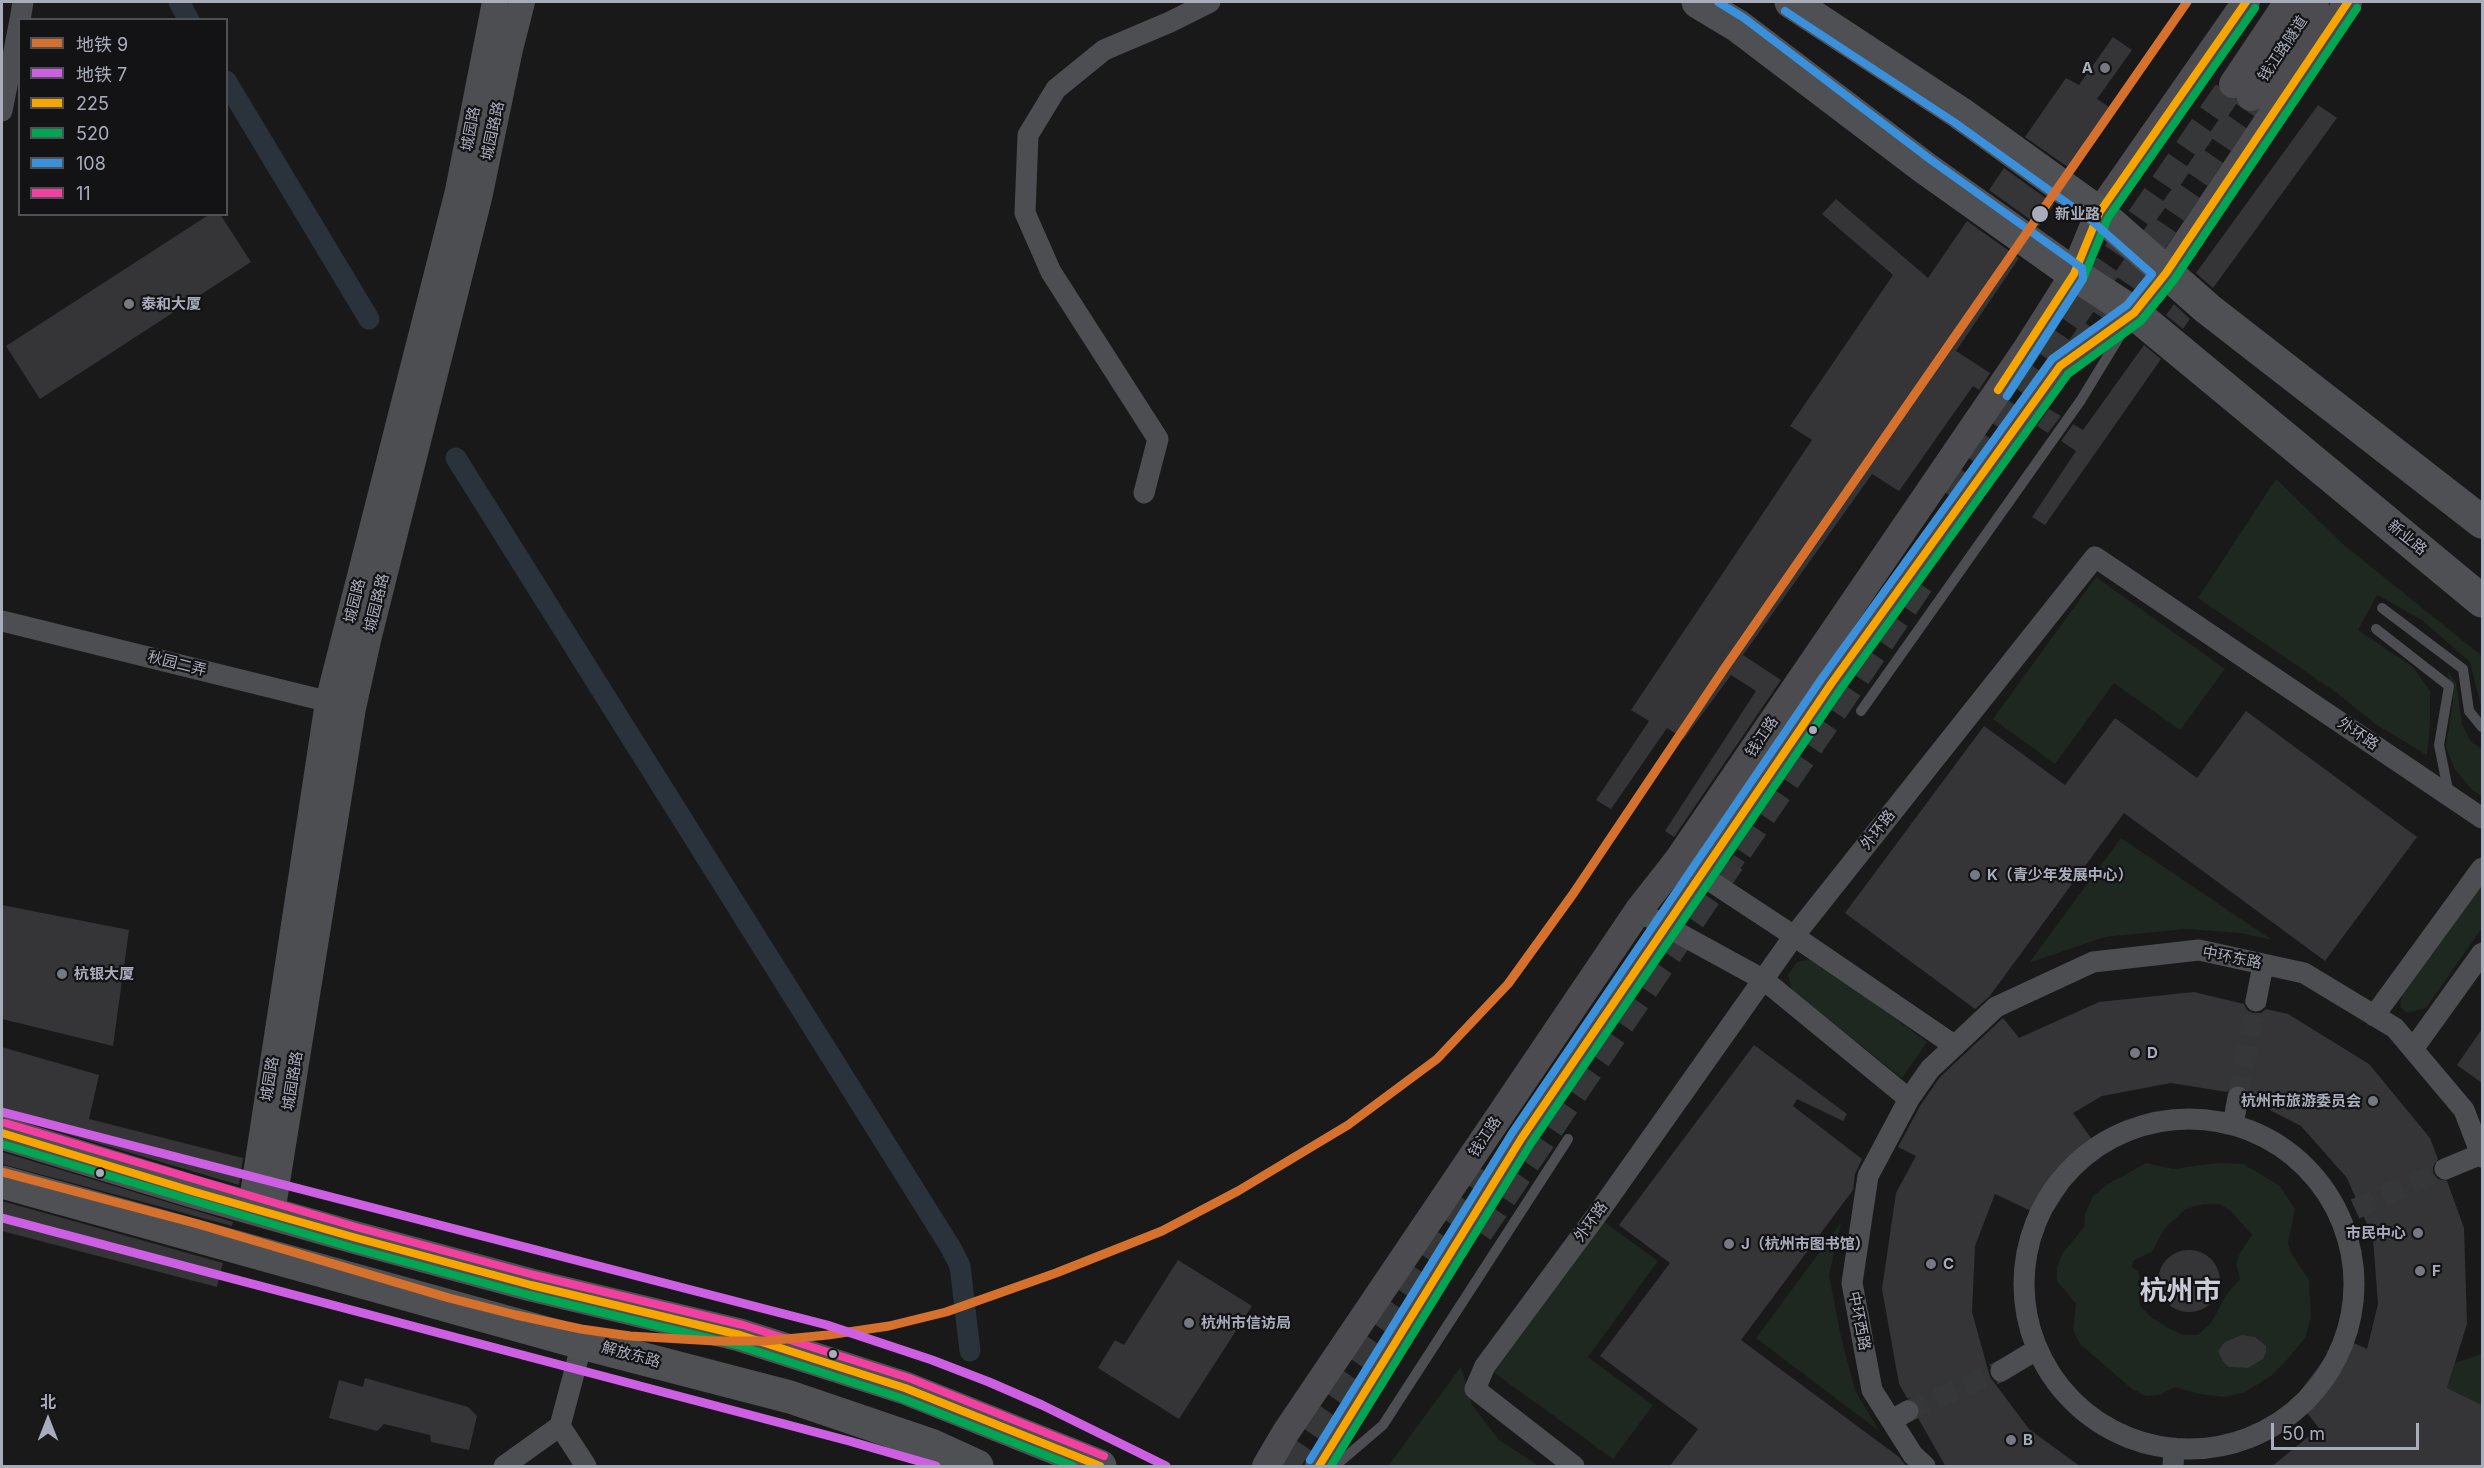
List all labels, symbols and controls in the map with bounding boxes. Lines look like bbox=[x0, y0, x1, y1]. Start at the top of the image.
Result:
street label: 钱江路隧道 bbox=[2255, 13, 2311, 85]
legend bbox=[18, 18, 228, 216]
text: 地铁 9 bbox=[76, 34, 128, 55]
place label: A bbox=[2082, 59, 2093, 77]
marker: A bbox=[2098, 61, 2112, 75]
text: 地铁 7 bbox=[76, 64, 127, 85]
text: 225 bbox=[76, 93, 109, 114]
street label: 城园路路 bbox=[478, 100, 508, 162]
street label: 城园路 bbox=[458, 105, 484, 153]
text: 520 bbox=[76, 123, 109, 144]
text: 108 bbox=[76, 153, 106, 174]
text: 11 bbox=[76, 183, 91, 204]
marker: 新业路 bbox=[2030, 204, 2050, 224]
place label: 新业路 bbox=[2055, 205, 2100, 223]
place label: 泰和大厦 bbox=[141, 295, 201, 313]
marker: 泰和大厦 bbox=[122, 297, 136, 311]
street label: 新业路 bbox=[2384, 517, 2430, 559]
street label: 城园路路 bbox=[361, 572, 393, 634]
street label: 城园路 bbox=[341, 577, 369, 625]
street label: 秋园二弄 bbox=[146, 648, 208, 680]
street label: 钱江路 bbox=[1742, 713, 1782, 761]
street label: 外环路 bbox=[2334, 714, 2382, 754]
unlabelled marker bbox=[1807, 724, 1819, 736]
street label: 外环路 bbox=[1857, 807, 1899, 853]
place label: K（青少年发展中心） bbox=[1987, 866, 2133, 884]
marker: K（青少年发展中心） bbox=[1968, 868, 1982, 882]
street label: 中环东路 bbox=[2201, 943, 2263, 973]
place label: 杭银大厦 bbox=[74, 965, 134, 983]
marker: 杭银大厦 bbox=[55, 967, 69, 981]
place label: D bbox=[2147, 1044, 2158, 1062]
marker: D bbox=[2128, 1046, 2142, 1060]
street label: 城园路路 bbox=[279, 1050, 307, 1112]
street label: 城园路 bbox=[258, 1055, 282, 1103]
place label: 杭州市旅游委员会 bbox=[2241, 1092, 2361, 1110]
marker: 杭州市旅游委员会 bbox=[2366, 1094, 2380, 1108]
street label: 钱江路 bbox=[1465, 1113, 1505, 1161]
unlabelled marker bbox=[94, 1167, 106, 1179]
street label: 外环路 bbox=[1570, 1199, 1612, 1245]
place label: 市民中心 bbox=[2346, 1224, 2406, 1242]
marker: 市民中心 bbox=[2411, 1226, 2425, 1240]
place label: J（杭州市图书馆） bbox=[1741, 1235, 1870, 1253]
marker: J（杭州市图书馆） bbox=[1722, 1237, 1736, 1251]
place label: C bbox=[1943, 1255, 1954, 1273]
marker: C bbox=[1924, 1257, 1938, 1271]
place label: F bbox=[2432, 1262, 2441, 1280]
marker: F bbox=[2413, 1264, 2427, 1278]
district label: 杭州市 bbox=[2140, 1276, 2220, 1308]
street label: 中环西路 bbox=[1844, 1290, 1874, 1352]
place label: 杭州市信访局 bbox=[1201, 1314, 1291, 1332]
marker: 杭州市信访局 bbox=[1182, 1316, 1196, 1330]
street label: 解放东路 bbox=[600, 1339, 662, 1371]
unlabelled marker bbox=[827, 1348, 839, 1360]
north arrow bbox=[18, 1390, 78, 1450]
text: 北 bbox=[40, 1392, 56, 1412]
scale bar bbox=[2274, 1411, 2422, 1449]
text: 50 m bbox=[2282, 1423, 2325, 1444]
place label: B bbox=[2023, 1431, 2033, 1449]
marker: B bbox=[2004, 1433, 2018, 1447]

